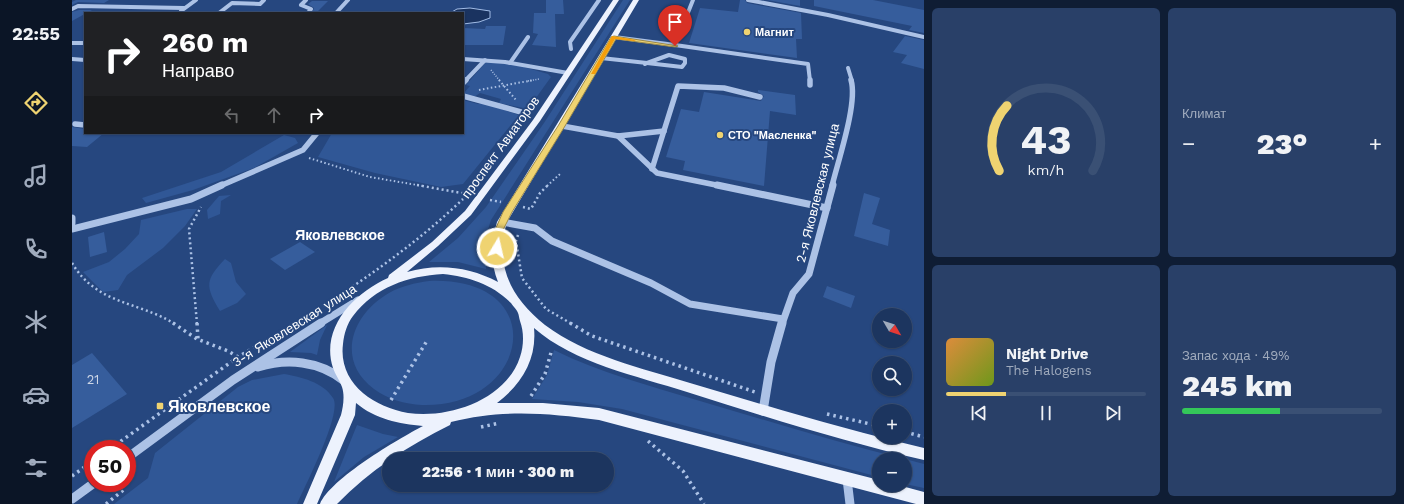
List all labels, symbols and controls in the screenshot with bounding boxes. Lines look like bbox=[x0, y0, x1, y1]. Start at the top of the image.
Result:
pin bbox=[658, 5, 692, 46]
icon: arrive bbox=[664, 11, 686, 33]
text: 22:55 bbox=[12, 23, 60, 44]
text: 260 m bbox=[162, 26, 248, 59]
place label: Магнит bbox=[755, 26, 794, 39]
marker: Магнит bbox=[742, 27, 752, 37]
icon: right bbox=[96, 28, 148, 80]
text: Направо bbox=[162, 60, 234, 81]
icon: directions bbox=[22, 89, 50, 117]
street label: проспект Авиаторов bbox=[458, 93, 543, 201]
icon: left bbox=[221, 104, 243, 126]
icon: ahead bbox=[263, 104, 285, 126]
icon: right bbox=[305, 104, 327, 126]
text: Климат bbox=[1182, 106, 1226, 121]
text: 43 bbox=[1020, 114, 1072, 163]
street label: 2-я Яковлевская улица bbox=[793, 121, 842, 264]
text: 23° bbox=[1256, 126, 1308, 161]
place label: СТО "Масленка" bbox=[728, 129, 816, 142]
marker: СТО "Масленка" bbox=[715, 130, 725, 140]
text: − bbox=[1182, 131, 1195, 156]
text: + bbox=[1369, 131, 1382, 156]
text: km/h bbox=[1028, 161, 1064, 177]
icon: music bbox=[22, 162, 50, 190]
district label: Яковлевское bbox=[295, 227, 385, 243]
position arrow bbox=[476, 227, 518, 269]
icon: phone bbox=[22, 235, 50, 263]
street label: 3-я Яковлевская улица bbox=[230, 281, 360, 370]
icon: climate bbox=[22, 308, 50, 336]
north arrow bbox=[872, 308, 912, 348]
map controls bbox=[872, 308, 912, 492]
text: Night Drive bbox=[1006, 345, 1089, 363]
text: Запас хода · 49% bbox=[1182, 348, 1289, 363]
button: search bbox=[872, 356, 912, 396]
text: The Halogens bbox=[1006, 363, 1092, 378]
text: 245 km bbox=[1182, 368, 1292, 403]
house number: 21 bbox=[87, 372, 99, 387]
icon: car bbox=[22, 381, 50, 409]
place label: Яковлевское bbox=[168, 397, 270, 416]
marker: Яковлевское bbox=[155, 401, 165, 411]
icon: previous bbox=[968, 402, 990, 424]
icon: pause bbox=[1035, 402, 1057, 424]
icon: next bbox=[1102, 402, 1124, 424]
button: + bbox=[872, 404, 912, 444]
speed limit sign: 50 bbox=[84, 440, 136, 492]
button: − bbox=[872, 452, 912, 492]
icon: filters bbox=[22, 454, 50, 482]
text: 22:56 · 1 мин · 300 m bbox=[422, 463, 574, 481]

